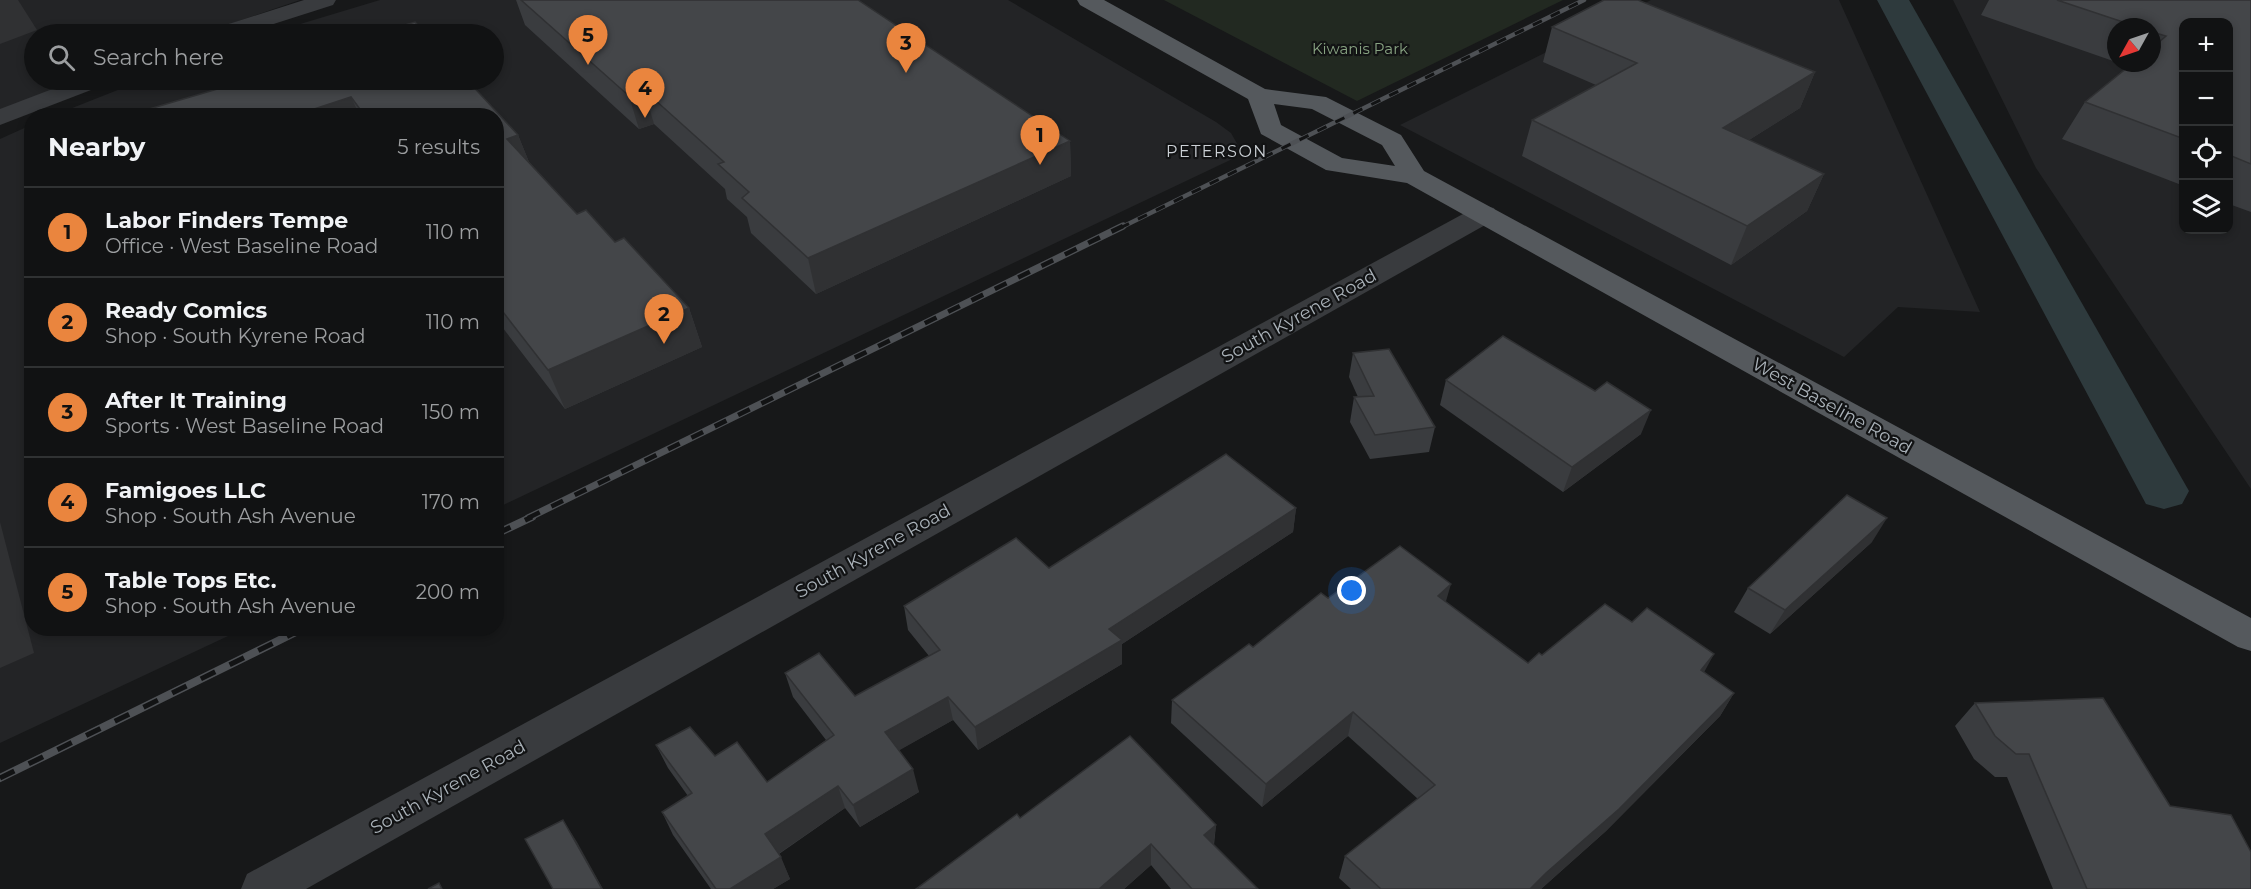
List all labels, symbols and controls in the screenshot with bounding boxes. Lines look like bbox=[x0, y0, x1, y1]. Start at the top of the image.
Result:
pin: 5 bbox=[568, 16, 608, 65]
north arrow bbox=[2107, 18, 2161, 72]
map controls bbox=[2179, 18, 2233, 234]
button: + bbox=[2179, 18, 2233, 72]
pin: 3 bbox=[886, 23, 926, 73]
search box bbox=[24, 24, 504, 90]
park label: Kiwanis Park bbox=[1312, 39, 1408, 58]
icon: search bbox=[45, 41, 78, 74]
text: Search here bbox=[93, 44, 224, 71]
pin: 4 bbox=[626, 68, 664, 118]
button: − bbox=[2179, 72, 2233, 126]
pin: 1 bbox=[1020, 116, 1060, 165]
button: locate bbox=[2179, 126, 2233, 180]
text: Nearby bbox=[48, 131, 145, 163]
text: 5 results bbox=[397, 135, 480, 159]
district label: PETERSON bbox=[1166, 142, 1268, 161]
button: layers bbox=[2179, 180, 2233, 234]
text: Labor Finders Tempe bbox=[105, 207, 348, 234]
text: 1 bbox=[64, 220, 71, 244]
text: 110 m bbox=[426, 220, 480, 244]
text: Office · West Baseline Road bbox=[105, 234, 378, 258]
street label: South Kyrene Road bbox=[1218, 264, 1380, 368]
pin: 2 bbox=[644, 294, 684, 344]
text: Ready Comics bbox=[105, 297, 267, 324]
text: 2 bbox=[62, 310, 73, 334]
text: 110 m bbox=[426, 310, 480, 334]
text: Shop · South Kyrene Road bbox=[105, 324, 366, 348]
street label: West Baseline Road bbox=[1748, 353, 1916, 459]
text: After It Training bbox=[105, 387, 287, 414]
text: 3 bbox=[62, 400, 73, 424]
text: 150 m bbox=[422, 400, 480, 424]
text: Sports · West Baseline Road bbox=[105, 414, 384, 438]
text: Famigoes LLC bbox=[105, 477, 266, 504]
text: 4 bbox=[61, 490, 74, 514]
text: 170 m bbox=[422, 490, 480, 514]
street label: South Kyrene Road bbox=[792, 499, 954, 603]
text: Shop · South Ash Avenue bbox=[105, 504, 356, 528]
text: Table Tops Etc. bbox=[105, 567, 276, 594]
your location bbox=[1337, 576, 1366, 605]
text: 5 bbox=[62, 580, 73, 604]
text: 200 m bbox=[416, 580, 480, 604]
text: Shop · South Ash Avenue bbox=[105, 594, 356, 618]
street label: South Kyrene Road bbox=[367, 735, 529, 839]

